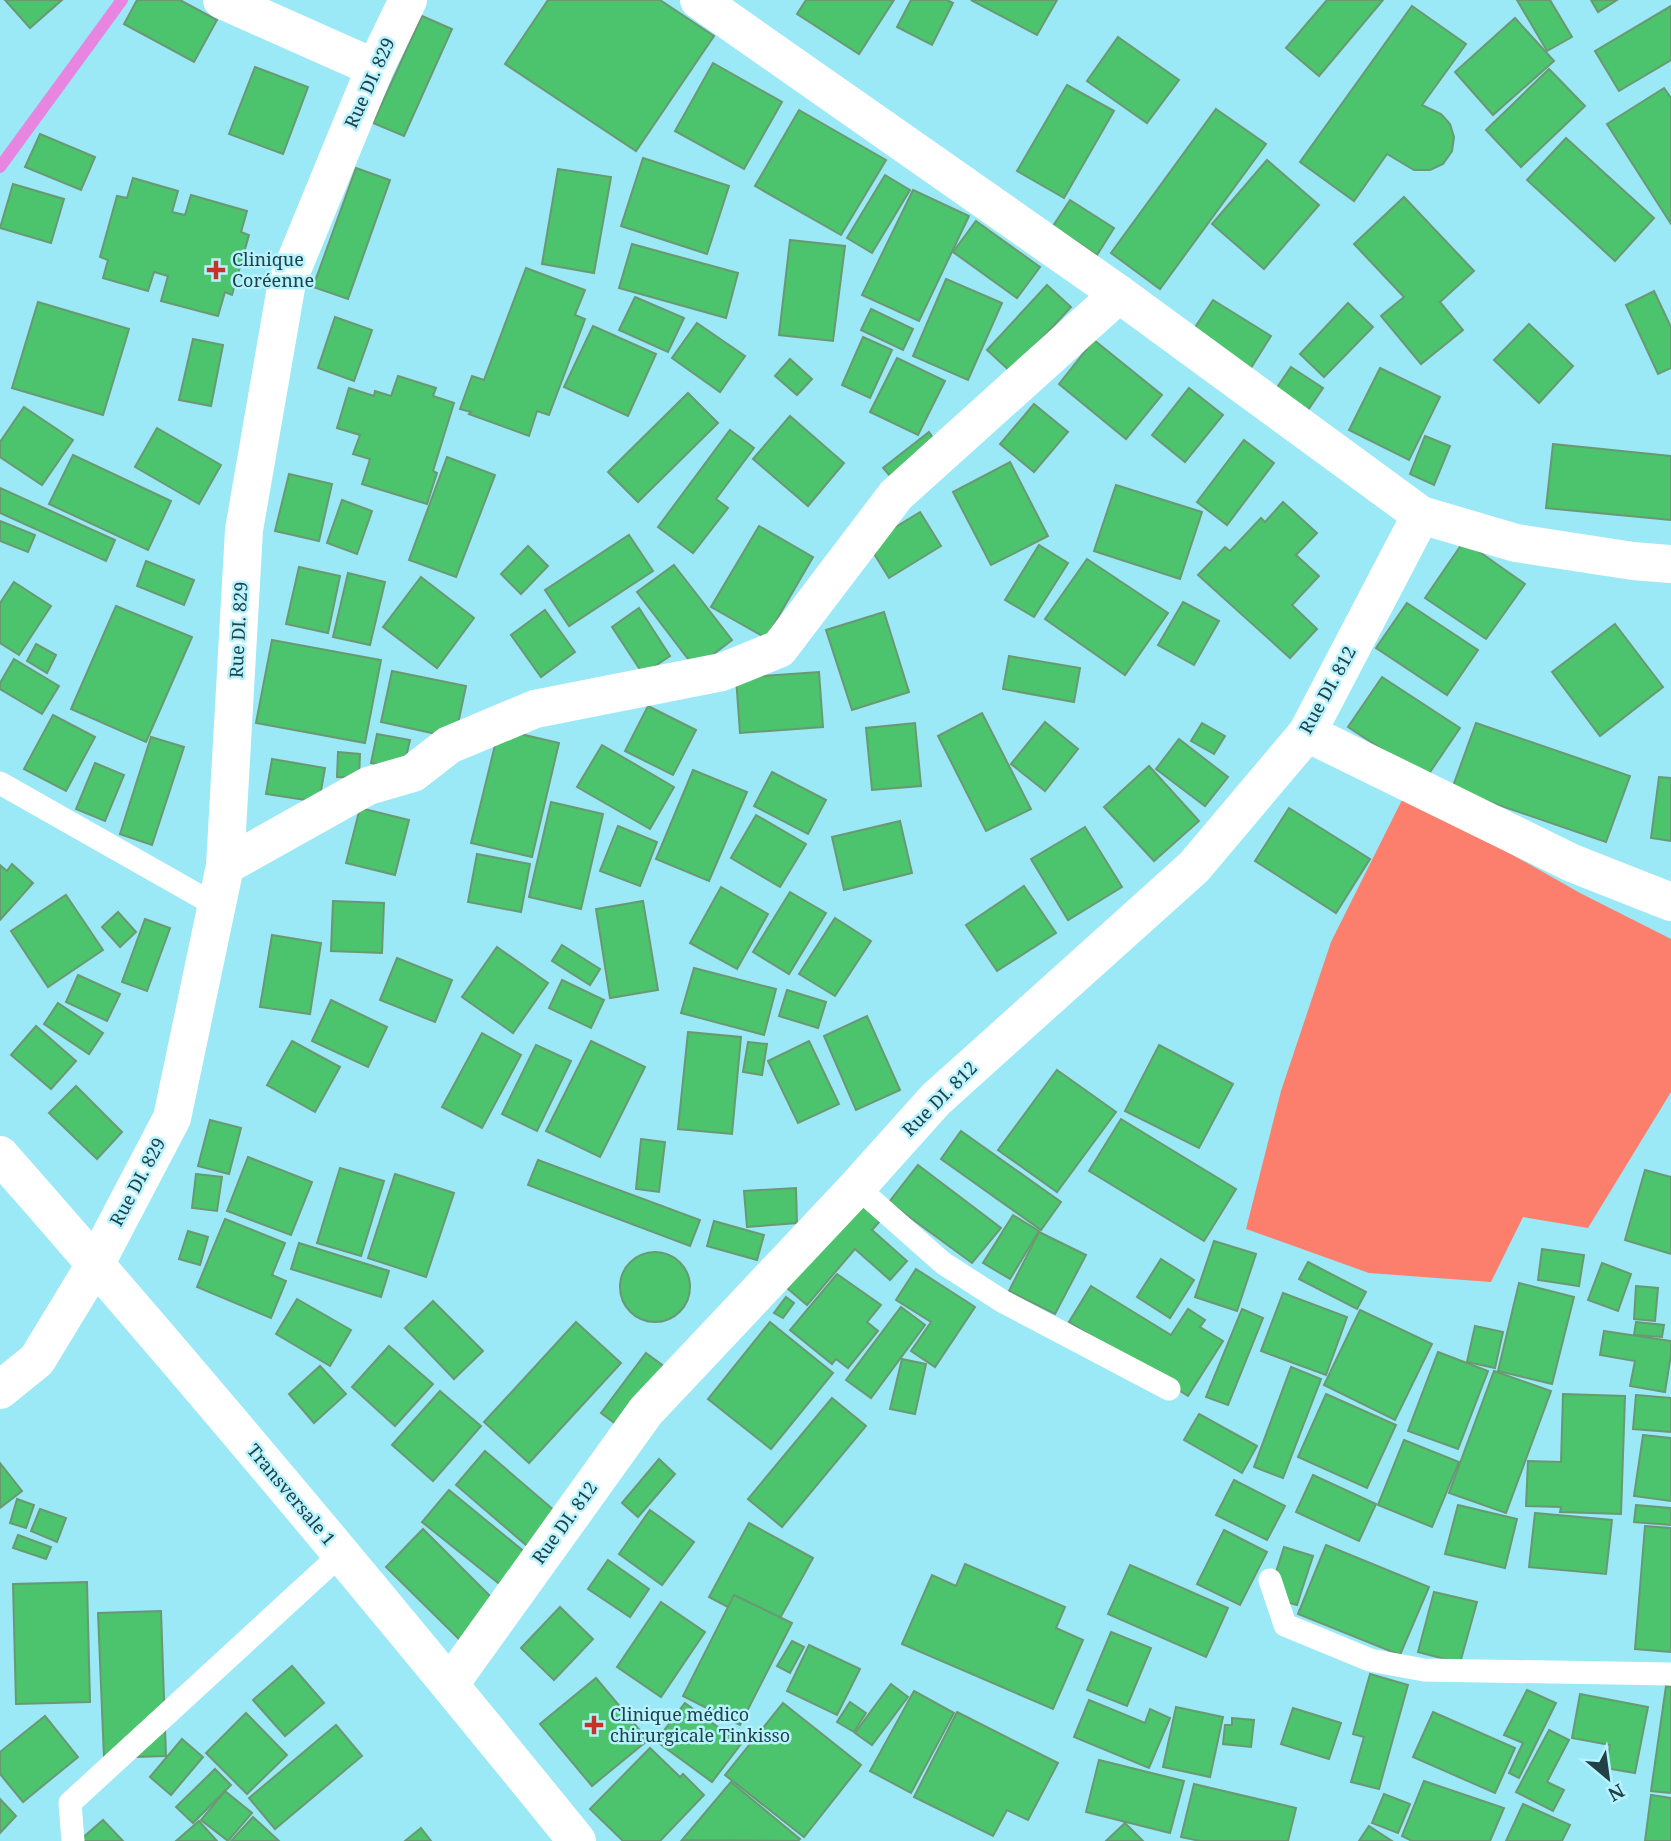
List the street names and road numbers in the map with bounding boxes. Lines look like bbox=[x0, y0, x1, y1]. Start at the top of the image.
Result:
street label: Rue DI. 829 bbox=[338, 34, 400, 132]
street label: Rue DI. 829 bbox=[223, 581, 253, 679]
street label: Rue DI. 812 bbox=[1293, 641, 1361, 738]
street label: Rue DI. 812 bbox=[897, 1056, 982, 1141]
street label: Rue DI. 829 bbox=[104, 1133, 170, 1230]
street label: Transversale 1 bbox=[242, 1438, 341, 1550]
street label: Rue DI. 812 bbox=[526, 1476, 602, 1569]

